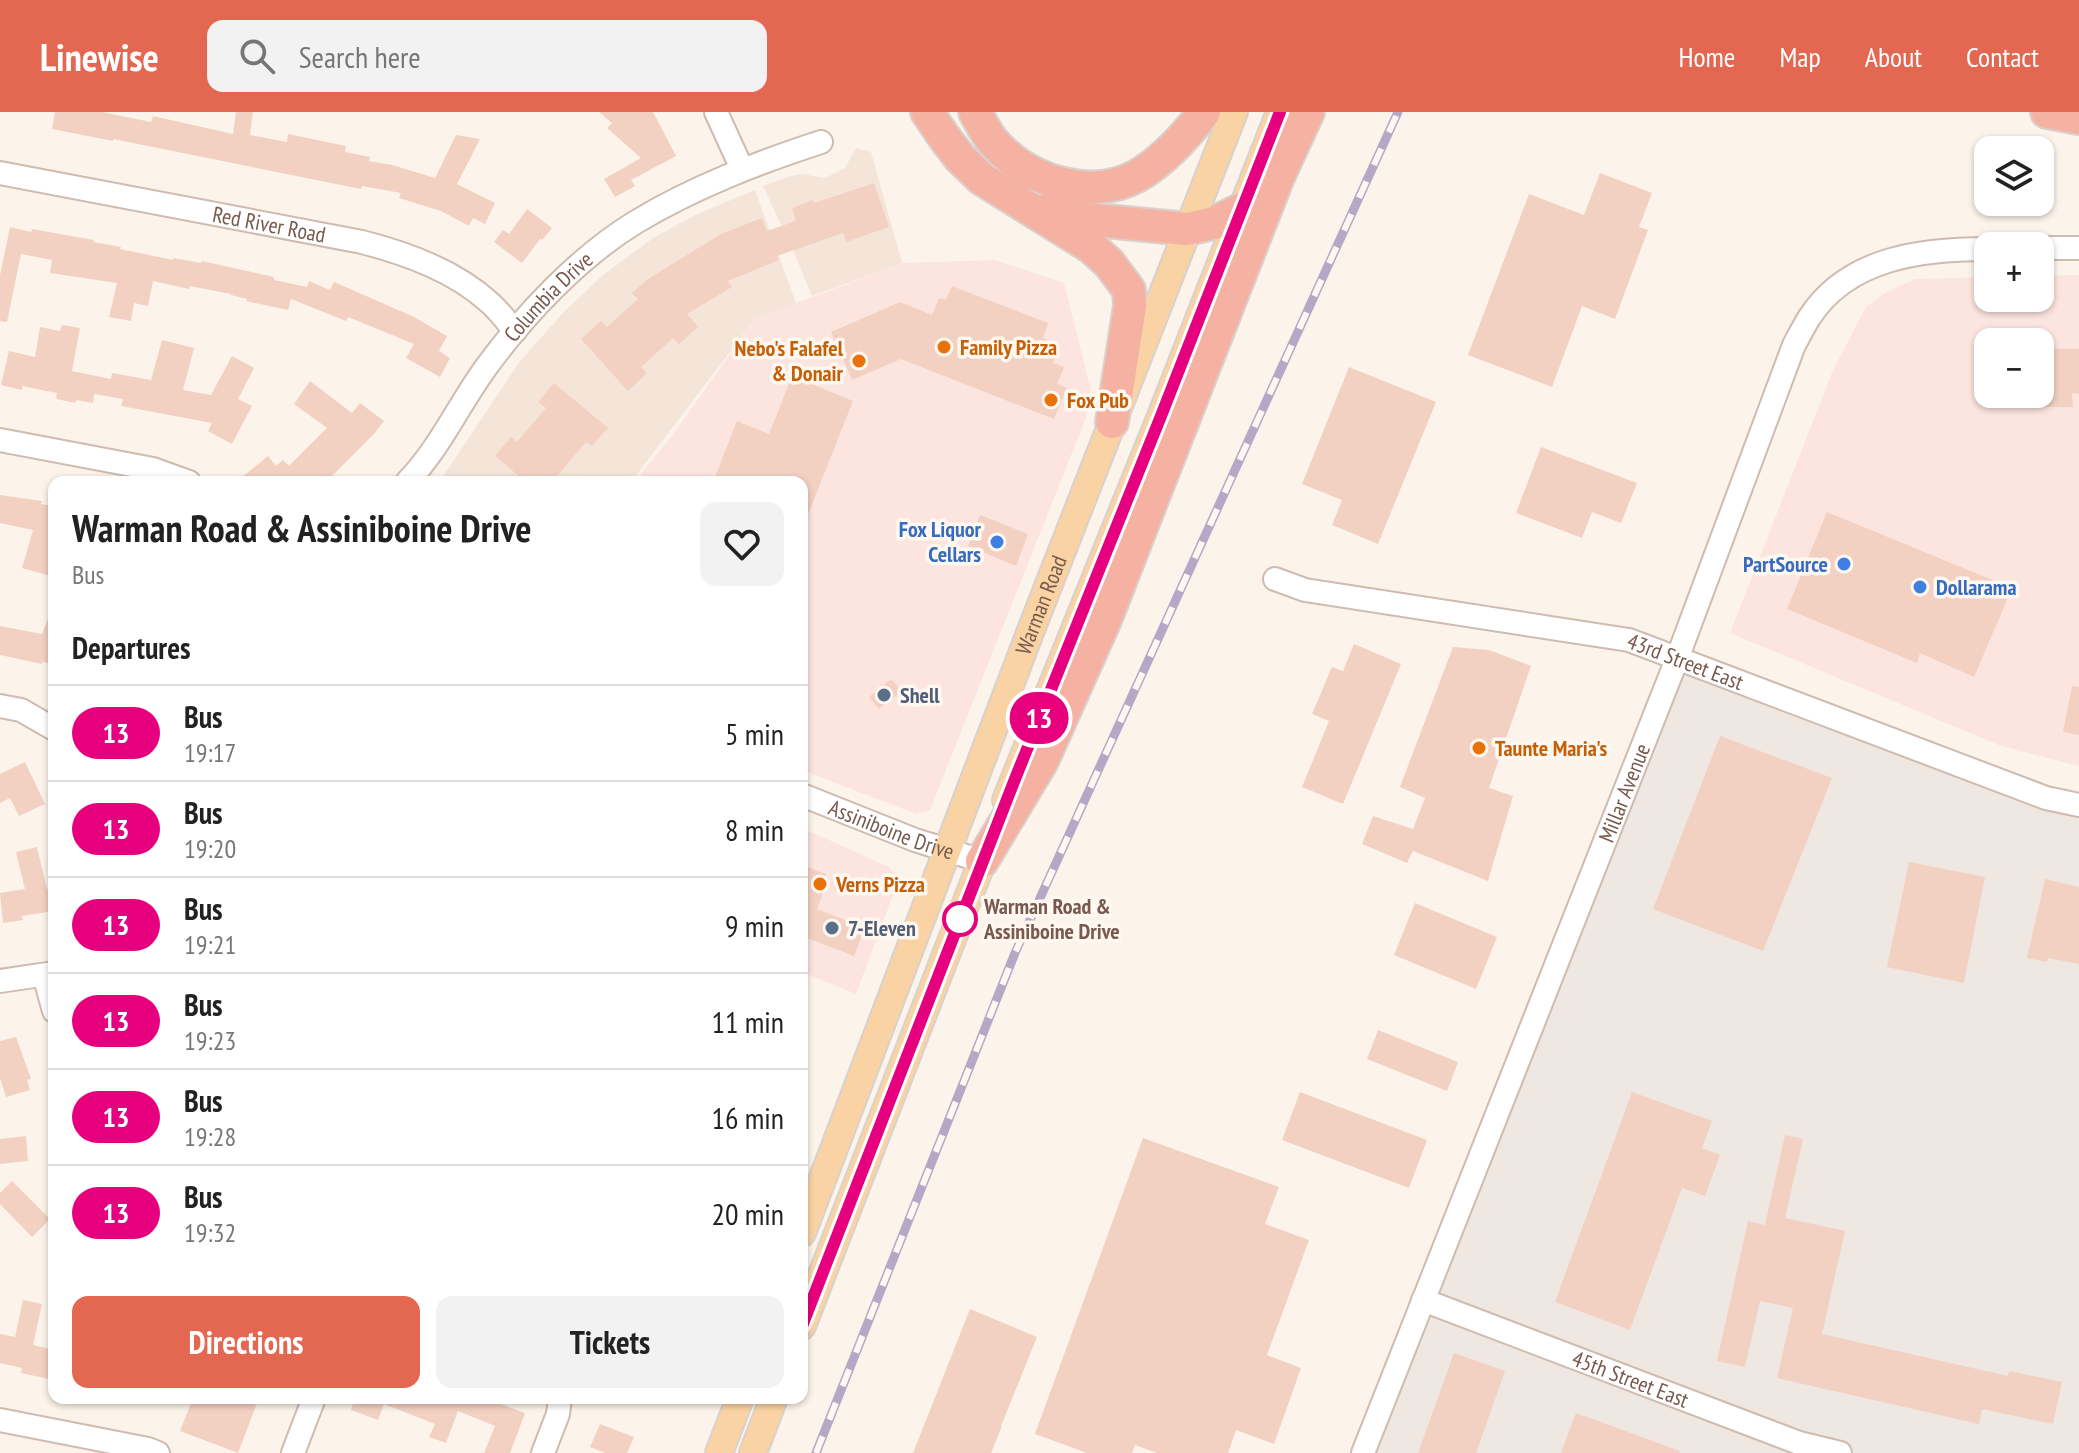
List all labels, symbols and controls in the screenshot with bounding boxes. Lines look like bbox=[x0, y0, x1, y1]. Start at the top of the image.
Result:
search box bbox=[207, 20, 767, 92]
text: Linewise bbox=[40, 32, 159, 81]
icon: search bbox=[235, 34, 279, 78]
text: Search here bbox=[299, 37, 421, 76]
text: Home bbox=[1679, 38, 1735, 75]
text: Map bbox=[1779, 38, 1821, 75]
text: About bbox=[1865, 38, 1922, 75]
text: Contact bbox=[1966, 38, 2039, 75]
map controls bbox=[1974, 136, 2054, 408]
button: layers bbox=[1974, 136, 2054, 216]
street label: Red River Road bbox=[210, 200, 328, 249]
button: + bbox=[1974, 232, 2054, 312]
street label: Columbia Drive bbox=[498, 245, 598, 347]
button: − bbox=[1974, 328, 2054, 408]
place label: Family Pizza bbox=[960, 333, 1057, 361]
place label: Nebo's Falafel & Donair bbox=[735, 334, 844, 387]
marker: Family Pizza bbox=[935, 338, 953, 356]
marker: Nebo's Falafel & Donair bbox=[850, 352, 868, 370]
place label: Fox Pub bbox=[1067, 386, 1129, 414]
marker: Fox Pub bbox=[1042, 391, 1060, 409]
button: heart bbox=[700, 502, 784, 586]
text: Warman Road & Assiniboine Drive bbox=[72, 503, 532, 552]
place label: Fox Liquor Cellars bbox=[899, 515, 982, 568]
marker: Fox Liquor Cellars bbox=[988, 533, 1006, 551]
place label: PartSource bbox=[1743, 550, 1828, 578]
street label: Warman Road bbox=[1009, 551, 1073, 658]
marker: PartSource bbox=[1835, 555, 1853, 573]
text: Bus bbox=[72, 558, 104, 591]
place label: Dollarama bbox=[1936, 573, 2017, 601]
marker: Dollarama bbox=[1911, 578, 1929, 596]
street label: 43rd Street East bbox=[1623, 627, 1747, 696]
text: Departures bbox=[72, 628, 190, 667]
place label: Shell bbox=[900, 681, 940, 709]
marker: Shell bbox=[875, 686, 893, 704]
line badge: 13 bbox=[1003, 692, 1075, 744]
text: Bus bbox=[184, 697, 223, 736]
text: 13 bbox=[1026, 699, 1052, 736]
text: 13 bbox=[103, 714, 129, 751]
text: 5 min bbox=[725, 714, 784, 753]
place label: Taunte Maria's bbox=[1495, 734, 1607, 762]
text: 19:17 bbox=[184, 736, 236, 769]
marker: Taunte Maria's bbox=[1470, 739, 1488, 757]
street label: Millar Avenue bbox=[1592, 739, 1656, 846]
text: Bus bbox=[184, 793, 223, 832]
street label: Assiniboine Drive bbox=[825, 793, 958, 865]
text: 13 bbox=[103, 810, 129, 847]
text: 8 min bbox=[725, 810, 784, 849]
text: 19:20 bbox=[184, 832, 236, 865]
place label: Verns Pizza bbox=[835, 870, 925, 898]
marker: Verns Pizza bbox=[811, 875, 829, 893]
text: Bus bbox=[184, 889, 223, 928]
place label: Warman Road & Assiniboine Drive bbox=[983, 892, 1120, 945]
marker: Warman Road & Assiniboine Drive bbox=[943, 902, 977, 936]
text: 13 bbox=[103, 906, 129, 943]
text: 9 min bbox=[725, 906, 784, 945]
place label: 7-Eleven bbox=[848, 914, 916, 942]
marker: 7-Eleven bbox=[823, 919, 841, 937]
text: 19:21 bbox=[184, 928, 236, 961]
text: Bus bbox=[184, 985, 223, 1024]
text: 13 bbox=[103, 1002, 129, 1039]
text: 11 min bbox=[711, 1002, 784, 1041]
text: 19:23 bbox=[184, 1024, 236, 1057]
text: Bus bbox=[184, 1081, 223, 1120]
text: 13 bbox=[103, 1098, 129, 1135]
text: 16 min bbox=[711, 1098, 784, 1137]
text: 19:28 bbox=[184, 1120, 236, 1153]
text: Bus bbox=[184, 1177, 223, 1216]
text: 13 bbox=[103, 1194, 129, 1231]
text: 20 min bbox=[711, 1194, 784, 1233]
text: 19:32 bbox=[184, 1216, 236, 1249]
button: Directions bbox=[72, 1296, 420, 1388]
button: Tickets bbox=[436, 1296, 784, 1388]
street label: 45th Street East bbox=[1568, 1344, 1693, 1414]

